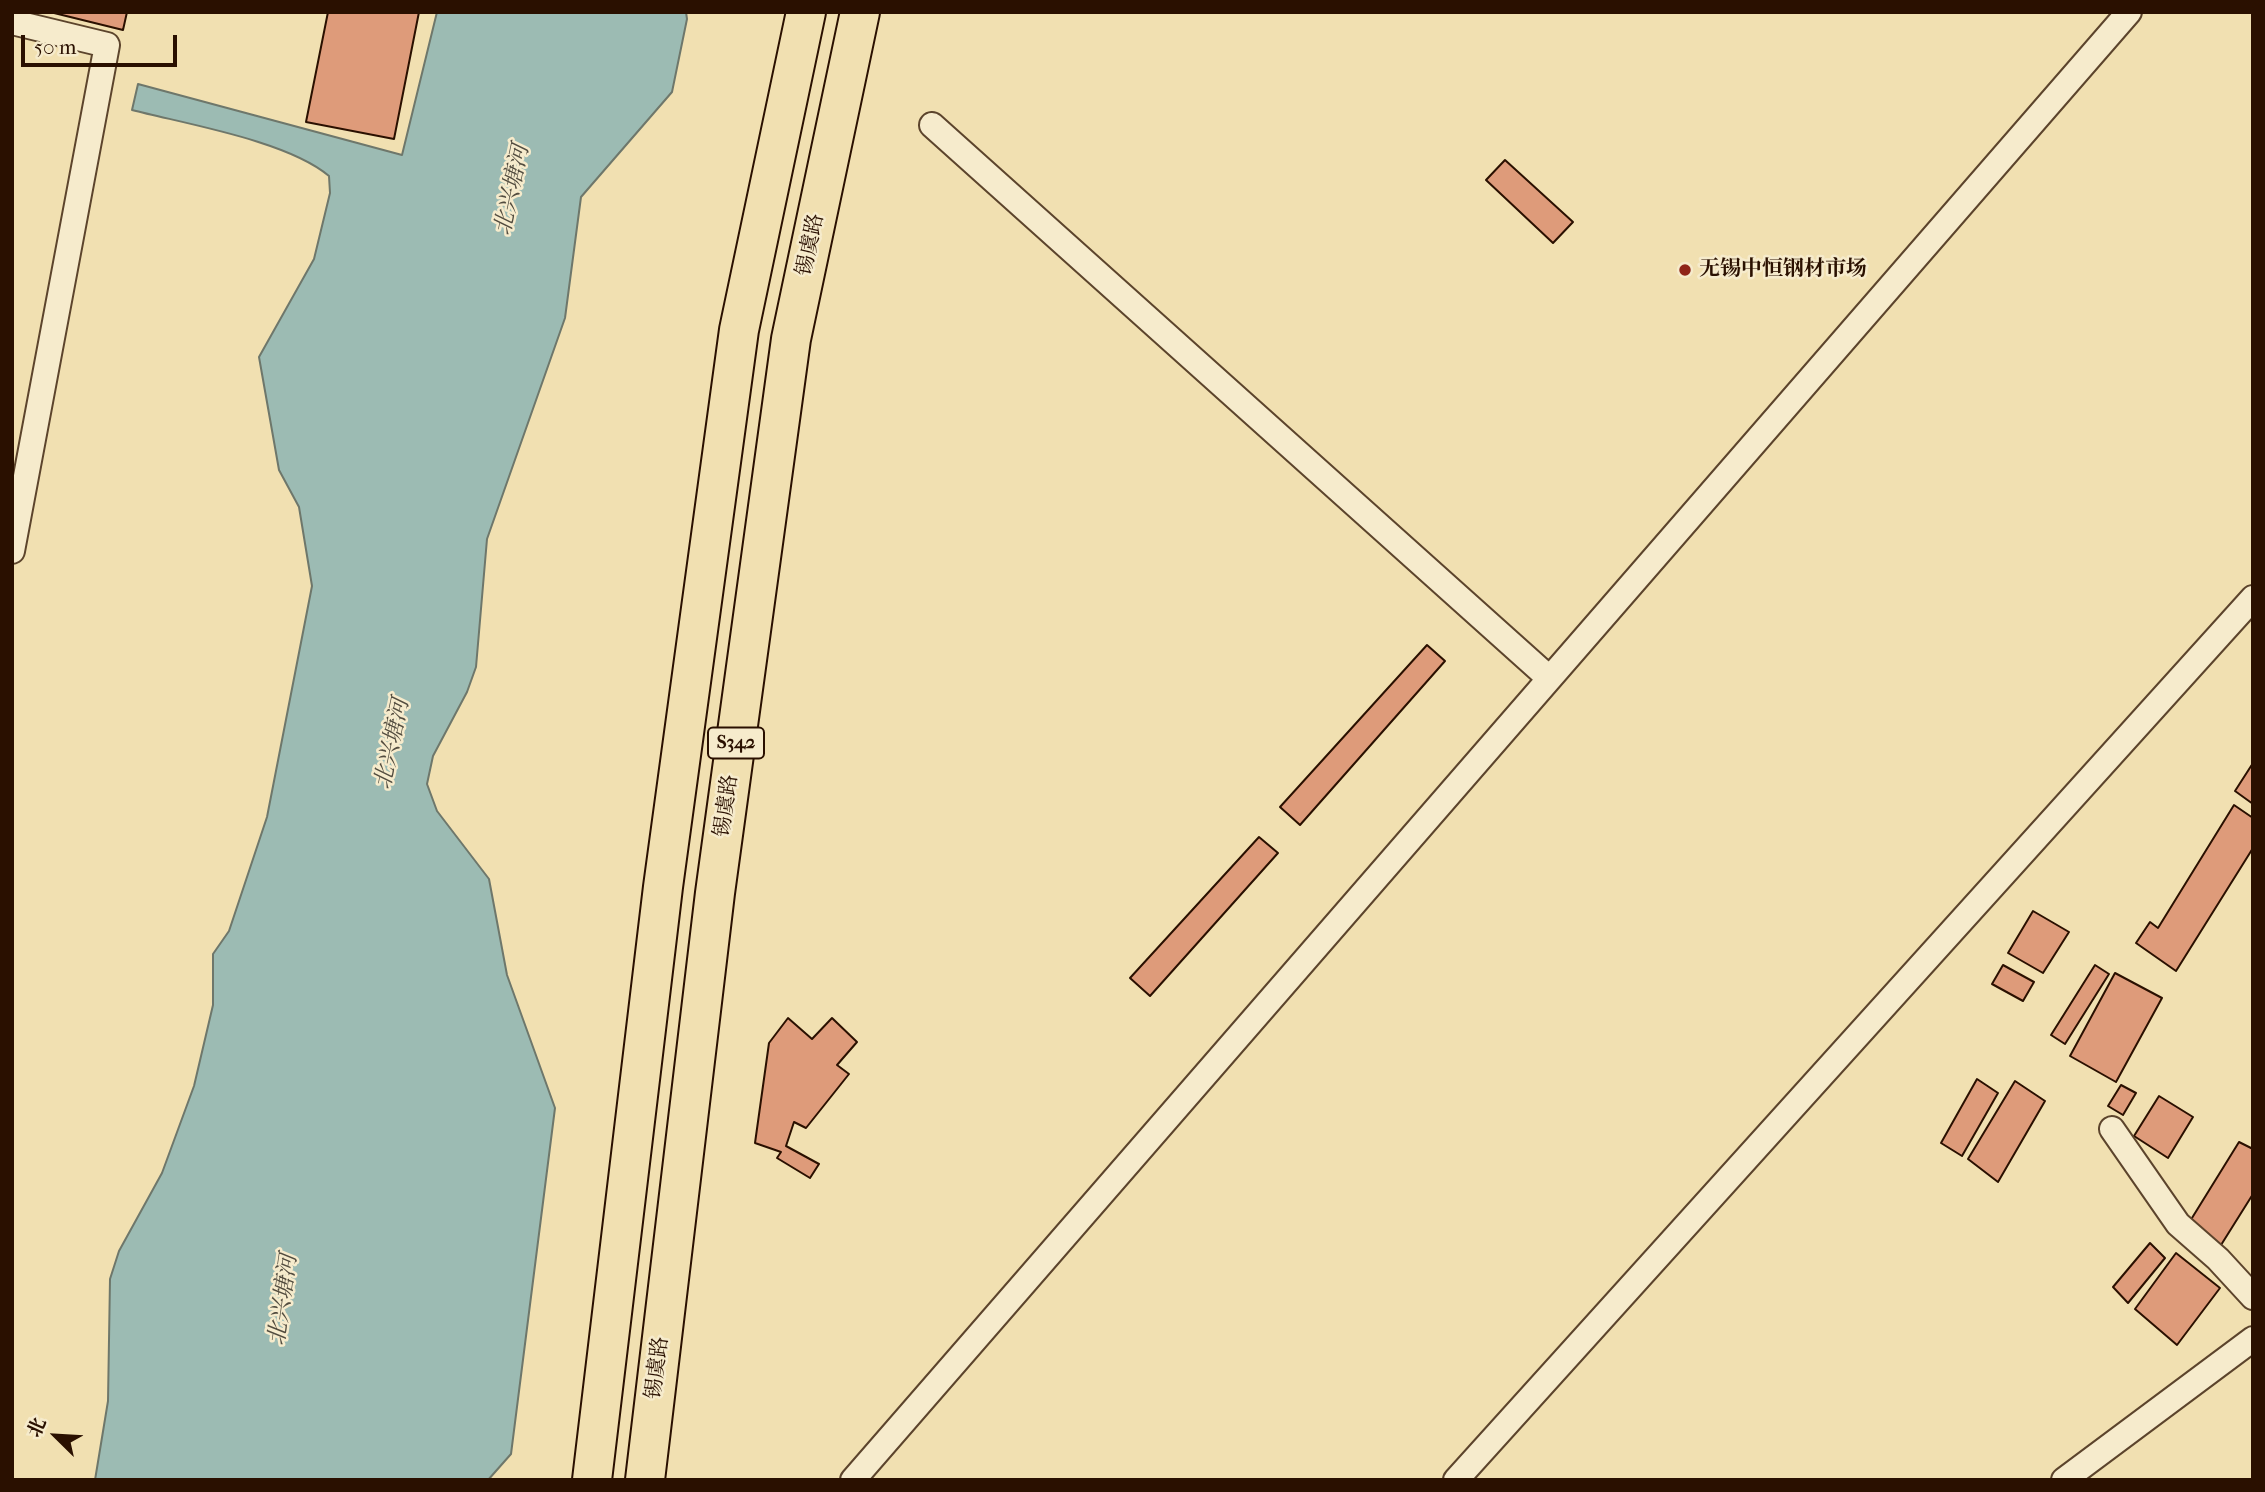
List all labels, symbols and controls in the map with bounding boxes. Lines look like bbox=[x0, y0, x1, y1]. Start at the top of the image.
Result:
scale bar bbox=[24, 21, 180, 65]
text: 50 m bbox=[34, 35, 77, 59]
water label: 北兴塘河 bbox=[490, 142, 536, 238]
street label: 锡虞路 bbox=[792, 212, 830, 278]
place label: 无锡中恒钢材市场 bbox=[1699, 257, 1867, 283]
marker: 无锡中恒钢材市场 bbox=[1677, 262, 1693, 278]
water label: 北兴塘河 bbox=[370, 696, 416, 792]
road number: S342 bbox=[708, 728, 764, 758]
street label: 锡虞路 bbox=[710, 773, 744, 839]
water label: 北兴塘河 bbox=[264, 1253, 304, 1347]
street label: 锡虞路 bbox=[642, 1335, 674, 1401]
north arrow bbox=[21, 1401, 91, 1471]
text: 北 bbox=[23, 1414, 51, 1441]

